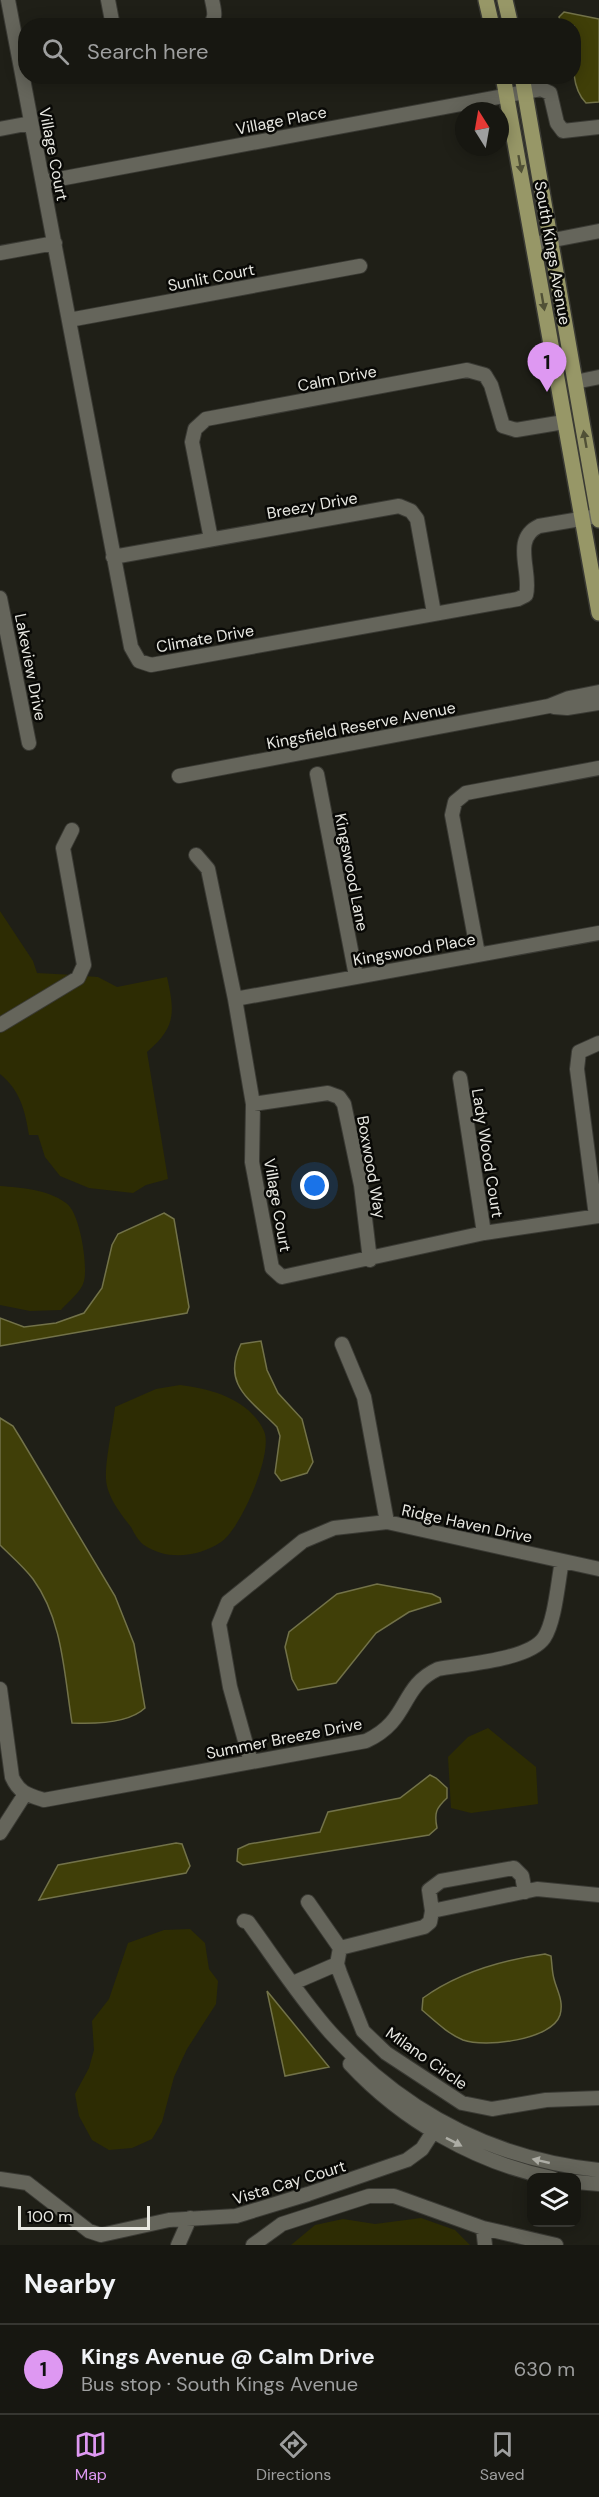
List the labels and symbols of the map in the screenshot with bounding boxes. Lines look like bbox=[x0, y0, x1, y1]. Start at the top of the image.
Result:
street label: Village Place bbox=[234, 101, 328, 140]
north arrow bbox=[455, 102, 509, 156]
street label: Village Court bbox=[34, 106, 73, 203]
one-way arrow bbox=[516, 154, 525, 173]
street label: South Kings Avenue bbox=[530, 180, 575, 327]
street label: Sunlit Court bbox=[166, 259, 256, 296]
one-way arrow bbox=[539, 292, 548, 311]
pin: 1 bbox=[528, 342, 566, 392]
street label: Calm Drive bbox=[296, 361, 378, 396]
one-way arrow bbox=[580, 429, 589, 448]
street label: Breezy Drive bbox=[265, 487, 359, 524]
street label: Lakeview Drive bbox=[10, 612, 51, 722]
street label: Climate Drive bbox=[155, 620, 256, 657]
street label: Kingsfield Reserve Avenue bbox=[265, 697, 457, 754]
street label: Kingswood Lane bbox=[330, 811, 373, 933]
street label: Kingswood Place bbox=[351, 928, 477, 971]
street label: Lady Wood Court bbox=[467, 1087, 508, 1219]
street label: Boxwood Way bbox=[352, 1114, 391, 1220]
street label: Village Court bbox=[259, 1157, 296, 1254]
your location bbox=[300, 1171, 329, 1200]
street label: Ridge Haven Drive bbox=[400, 1499, 534, 1548]
street label: Summer Breeze Drive bbox=[204, 1713, 364, 1764]
street label: Milano Circle bbox=[382, 2022, 472, 2094]
one-way arrow bbox=[446, 2138, 463, 2147]
street label: Vista Cay Court bbox=[230, 2155, 348, 2210]
one-way arrow bbox=[532, 2156, 551, 2165]
scale bar bbox=[18, 2203, 150, 2230]

